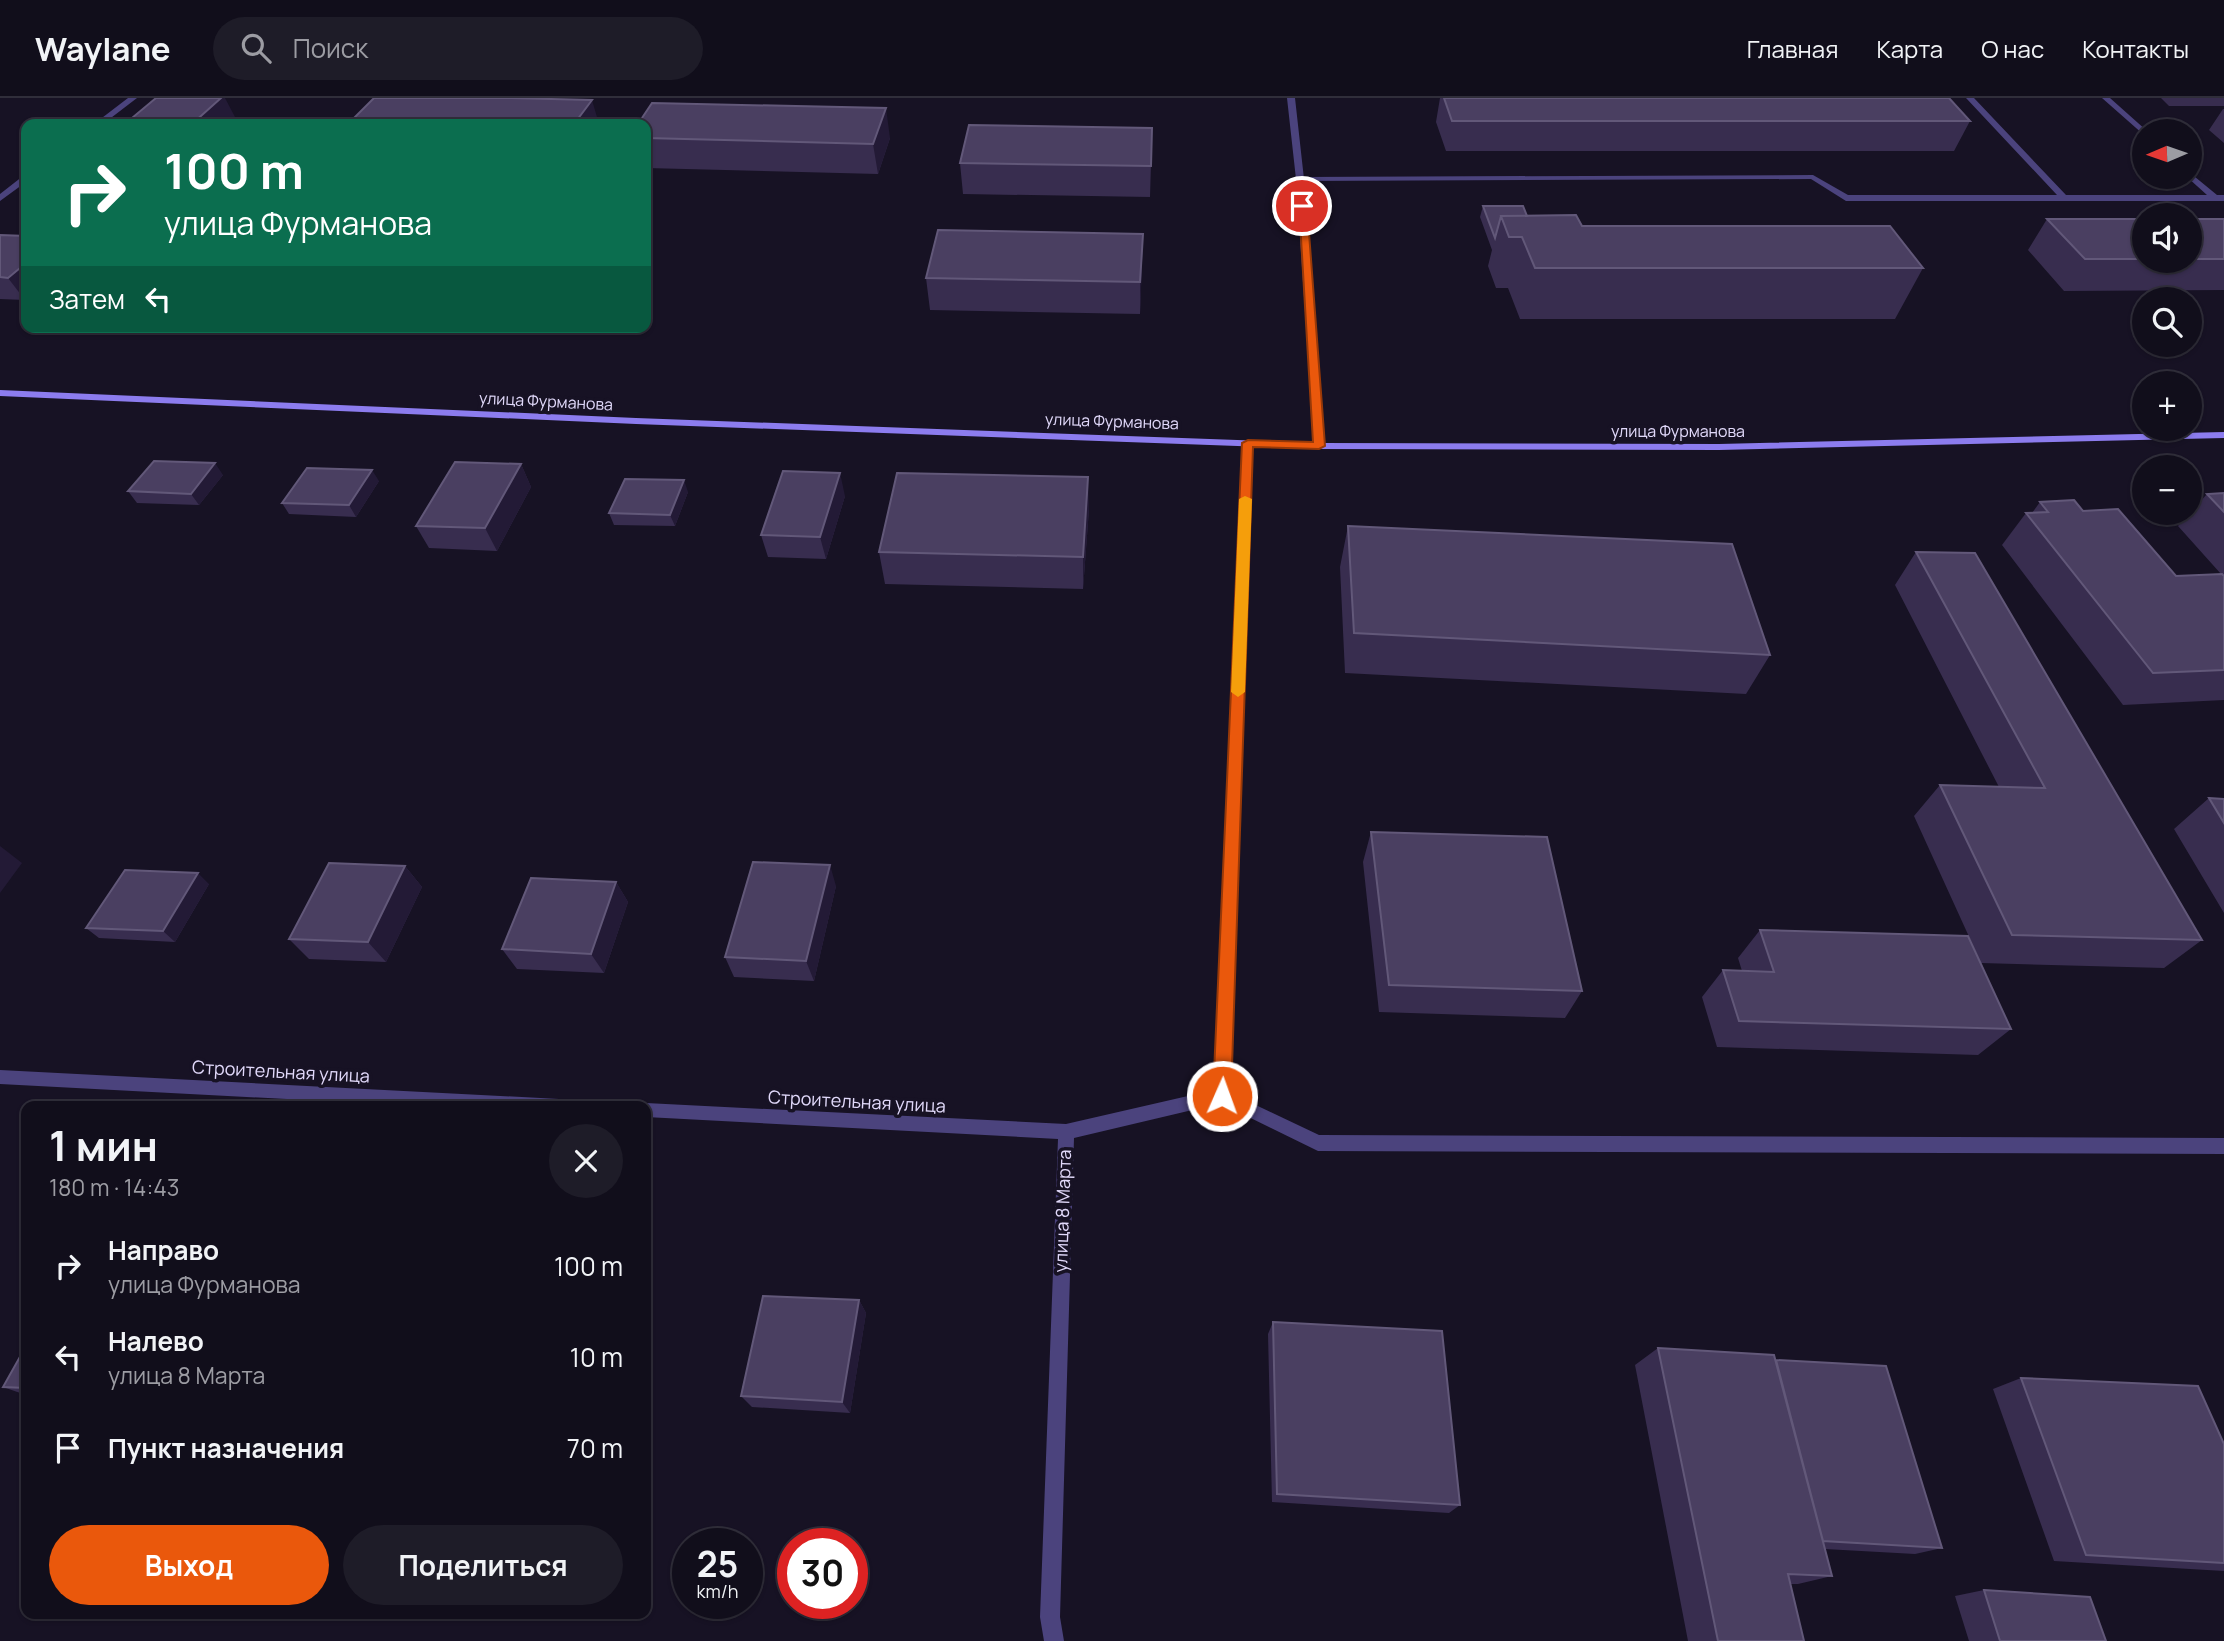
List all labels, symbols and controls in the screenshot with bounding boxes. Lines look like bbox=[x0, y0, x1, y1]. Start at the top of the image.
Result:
search box bbox=[213, 17, 703, 80]
text: Waylane bbox=[35, 26, 171, 71]
icon: search bbox=[237, 29, 275, 67]
text: Поиск bbox=[293, 30, 368, 66]
text: Главная bbox=[1747, 32, 1838, 65]
text: Карта bbox=[1876, 32, 1943, 65]
text: О нас bbox=[1981, 32, 2044, 65]
text: Контакты bbox=[2082, 32, 2189, 65]
north arrow bbox=[2132, 119, 2202, 189]
map controls bbox=[2132, 119, 2202, 525]
text: 100 m bbox=[164, 137, 304, 204]
icon: right bbox=[49, 147, 140, 238]
pin bbox=[1272, 176, 1332, 236]
icon: arrive bbox=[1283, 187, 1321, 225]
text: улица Фурманова bbox=[164, 201, 432, 245]
button: sound bbox=[2132, 203, 2202, 273]
icon: left bbox=[139, 280, 177, 318]
text: Затем bbox=[49, 281, 125, 317]
button: search bbox=[2132, 287, 2202, 357]
button: + bbox=[2132, 371, 2202, 441]
street label: улица Фурманова bbox=[479, 387, 613, 415]
street label: улица Фурманова bbox=[1045, 408, 1179, 434]
street label: улица Фурманова bbox=[1611, 420, 1745, 442]
button: − bbox=[2132, 455, 2202, 525]
street label: Строительная улица bbox=[192, 1054, 371, 1088]
position arrow bbox=[1185, 1059, 1259, 1133]
street label: Строительная улица bbox=[768, 1084, 947, 1118]
text: 1 мин bbox=[49, 1116, 158, 1174]
button: close bbox=[549, 1124, 623, 1198]
street label: улица 8 Марта bbox=[1048, 1149, 1076, 1273]
text: 180 m · 14:43 bbox=[49, 1171, 180, 1203]
text: Направо bbox=[108, 1232, 219, 1268]
icon: right bbox=[49, 1247, 87, 1285]
text: 100 m bbox=[554, 1248, 623, 1284]
text: улица Фурманова bbox=[108, 1268, 301, 1300]
text: Налево bbox=[108, 1323, 204, 1359]
icon: left bbox=[49, 1338, 87, 1376]
text: 10 m bbox=[570, 1339, 623, 1375]
text: улица 8 Марта bbox=[108, 1359, 265, 1391]
icon: arrive bbox=[49, 1429, 87, 1467]
text: Пункт назначения bbox=[108, 1430, 344, 1466]
text: 70 m bbox=[567, 1430, 623, 1466]
button: Выход bbox=[49, 1525, 329, 1605]
button: Поделиться bbox=[343, 1525, 623, 1605]
speed limit sign: 30 bbox=[777, 1528, 868, 1619]
text: 25 bbox=[697, 1540, 738, 1588]
text: km/h bbox=[697, 1579, 738, 1603]

